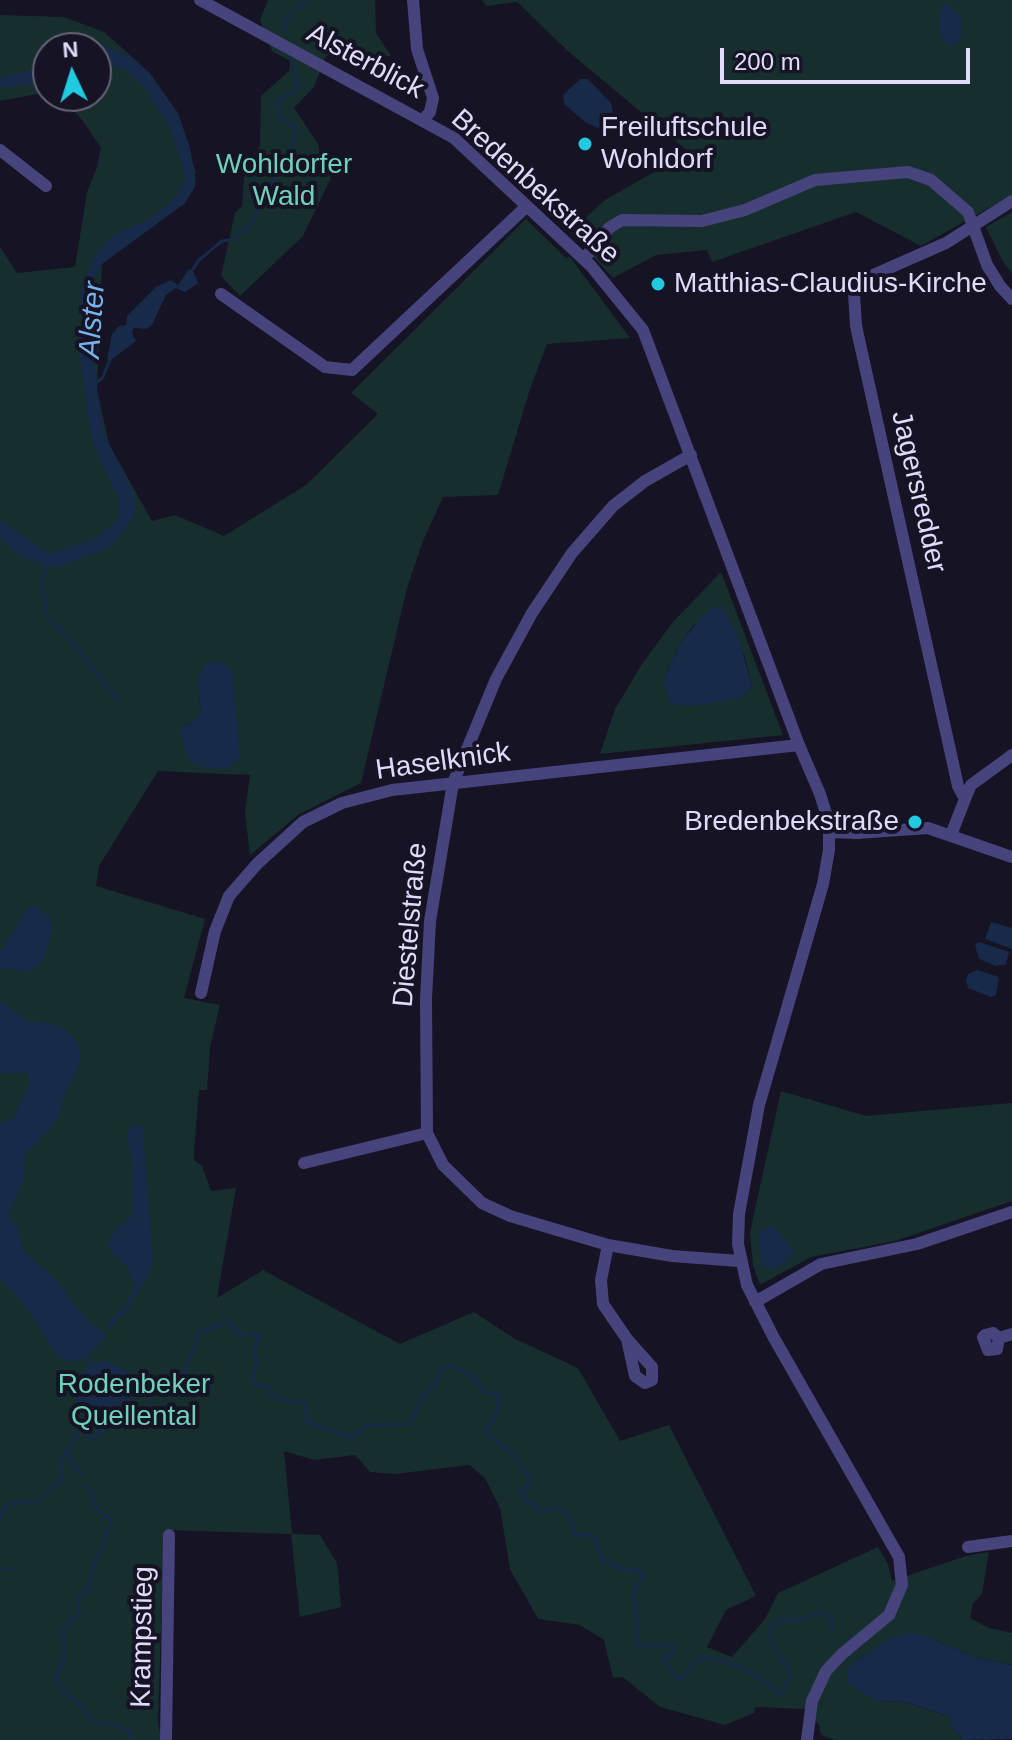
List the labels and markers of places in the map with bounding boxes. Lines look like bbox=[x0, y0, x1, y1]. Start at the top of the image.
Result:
place label: Freiluftschule Wohldorf bbox=[601, 111, 768, 177]
marker: Freiluftschule Wohldorf bbox=[576, 135, 594, 153]
place label: Matthias-Claudius-Kirche bbox=[674, 267, 987, 301]
marker: Matthias-Claudius-Kirche bbox=[649, 275, 667, 293]
place label: Bredenbekstraße bbox=[684, 805, 899, 839]
marker: Bredenbekstraße bbox=[906, 813, 924, 831]

